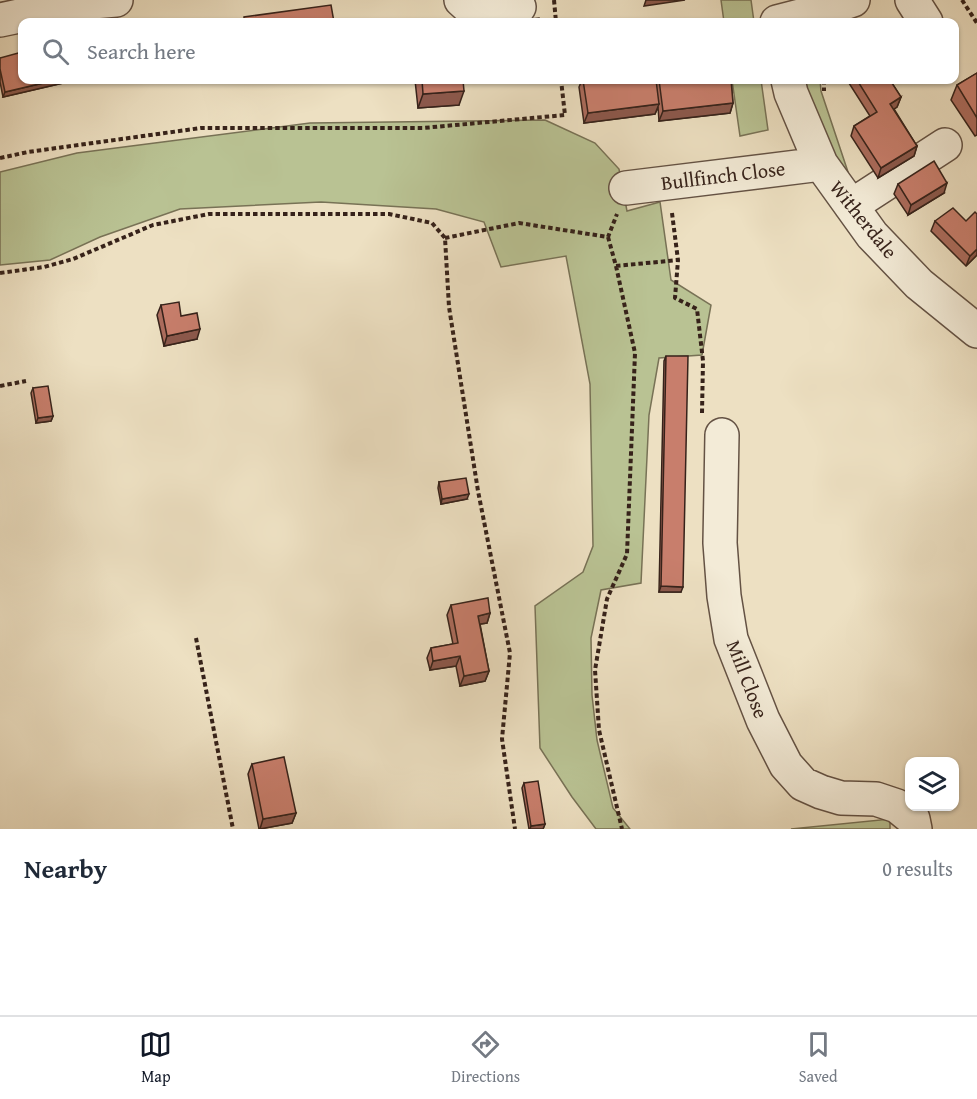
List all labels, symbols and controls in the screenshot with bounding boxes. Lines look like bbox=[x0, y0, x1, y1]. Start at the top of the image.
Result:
search box bbox=[18, 18, 959, 84]
icon: search bbox=[39, 35, 72, 68]
text: Search here bbox=[87, 35, 196, 67]
street label: Bullfinch Close bbox=[659, 153, 787, 197]
street label: Witherdale bbox=[823, 174, 905, 264]
street label: Mill Close bbox=[720, 636, 776, 722]
map controls bbox=[905, 757, 959, 811]
button: layers bbox=[905, 757, 959, 811]
text: Nearby bbox=[24, 849, 107, 888]
text: 0 results bbox=[882, 854, 953, 883]
tab: Map bbox=[139, 1028, 172, 1088]
tab: Directions bbox=[451, 1028, 520, 1088]
tab: Saved bbox=[799, 1028, 838, 1088]

